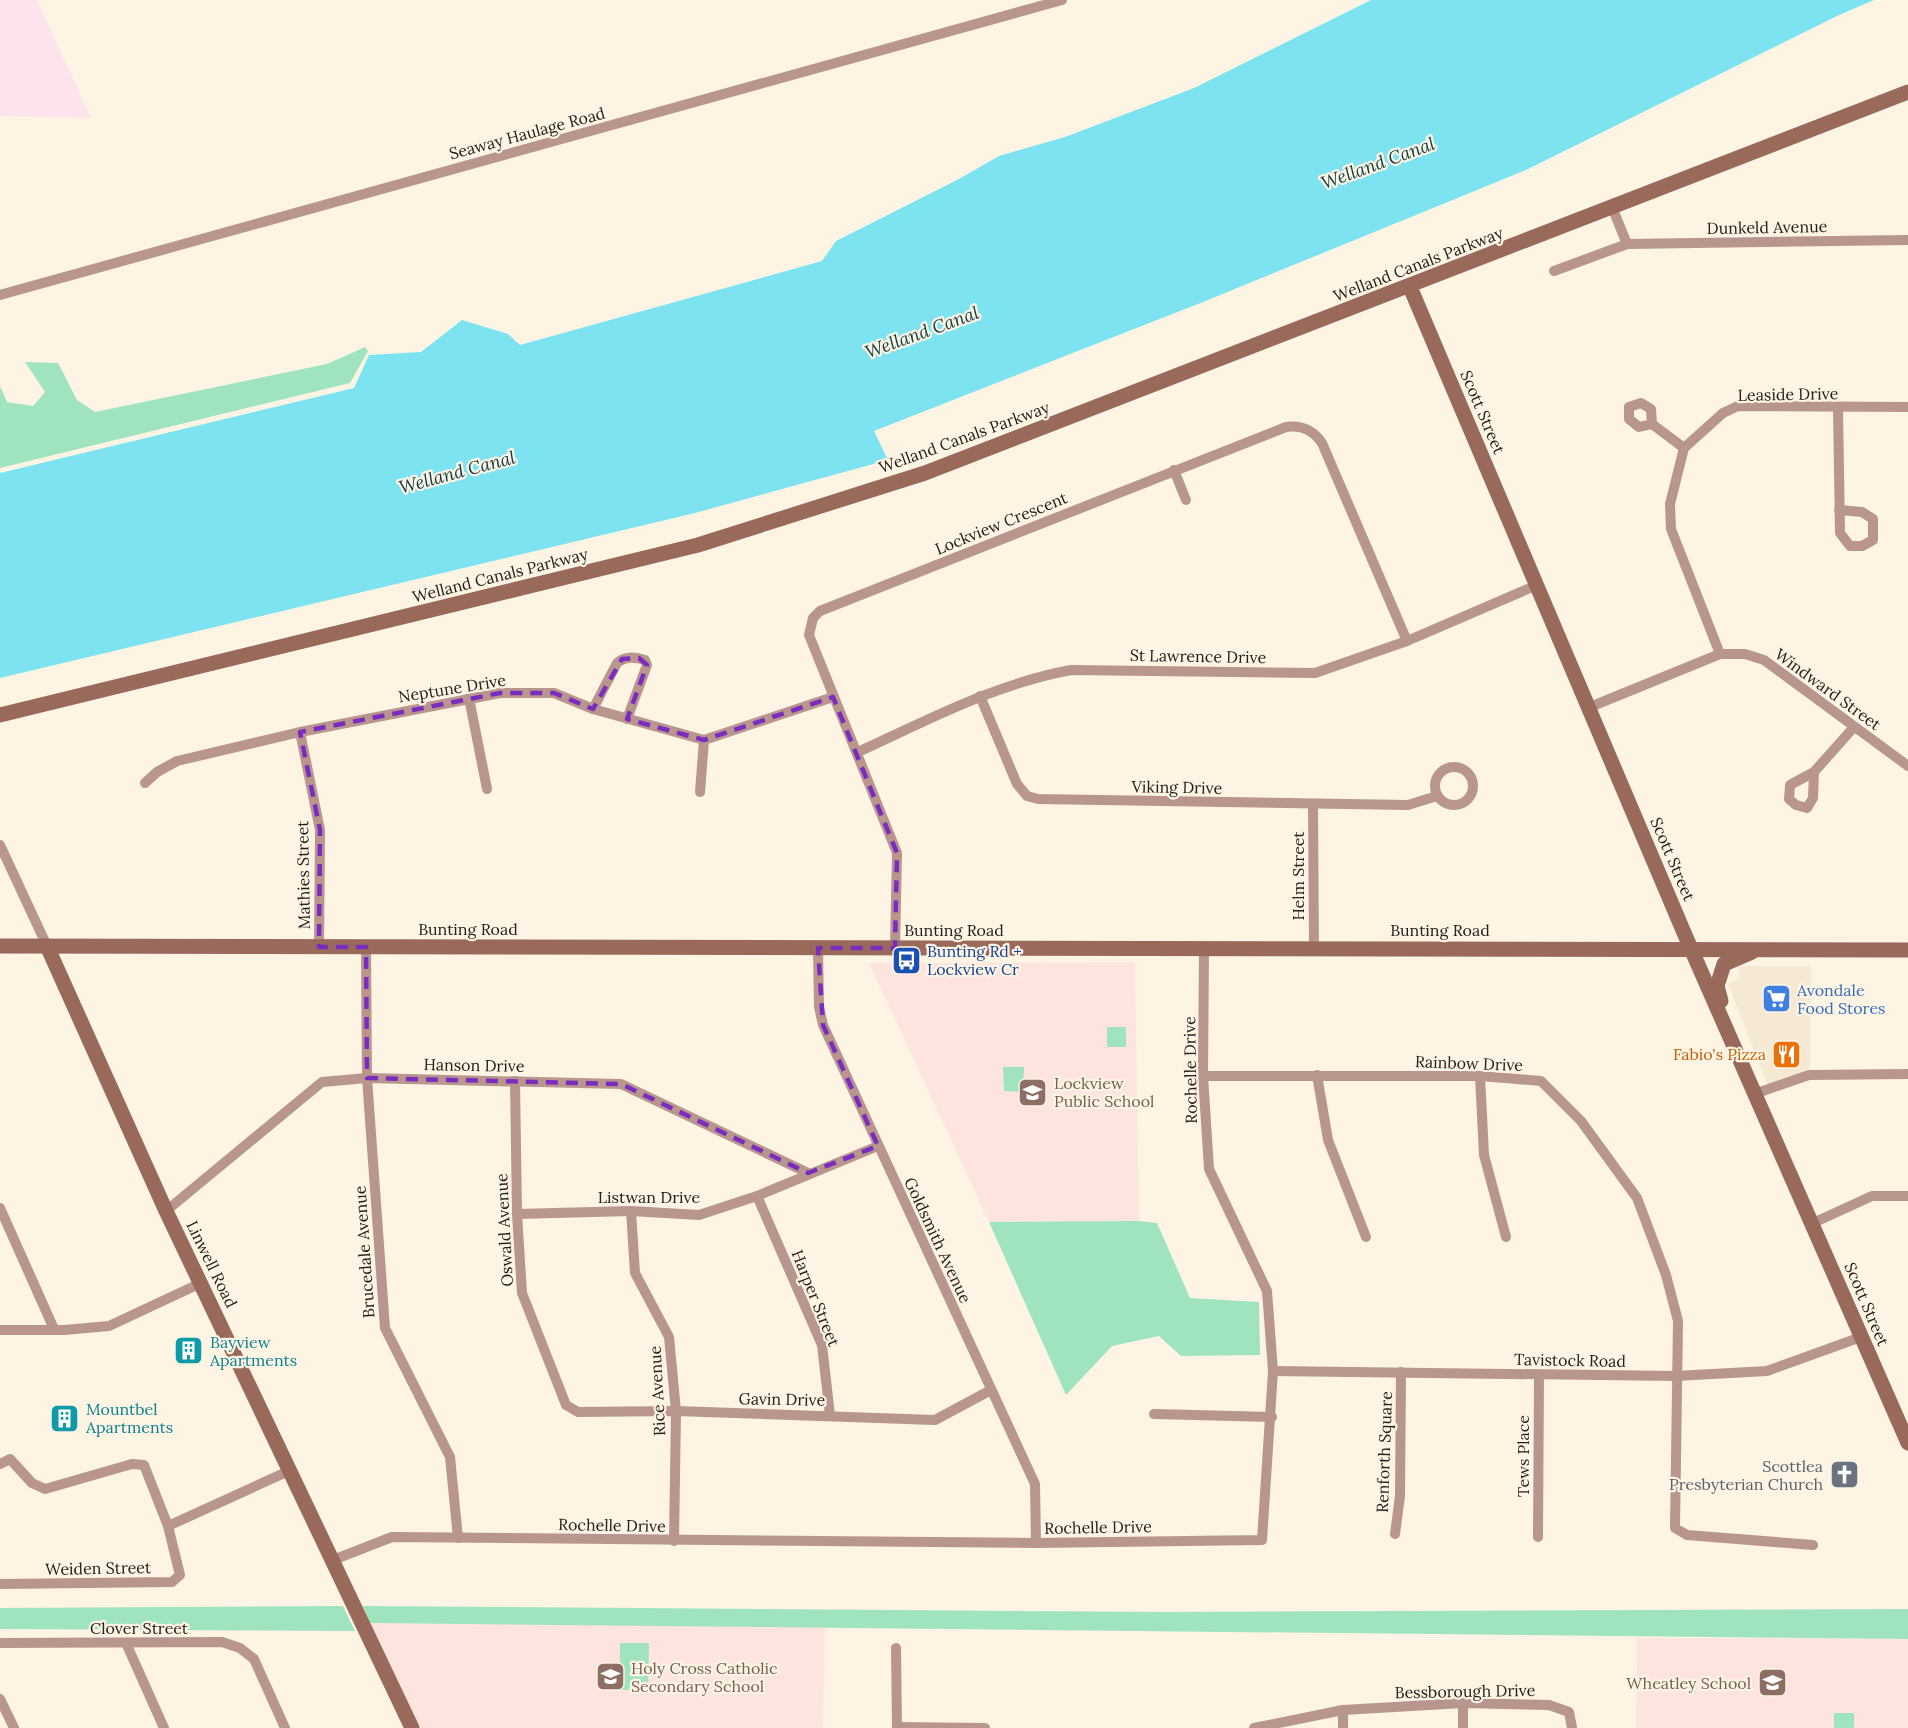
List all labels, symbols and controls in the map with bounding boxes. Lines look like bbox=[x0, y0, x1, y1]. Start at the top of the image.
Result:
street label: Seaway Haulage Road bbox=[447, 102, 608, 163]
water label: Welland Canal bbox=[1318, 132, 1438, 194]
street label: Dunkeld Avenue bbox=[1706, 216, 1828, 238]
street label: Welland Canals Parkway bbox=[1330, 222, 1506, 306]
water label: Welland Canal bbox=[862, 301, 982, 363]
street label: Scott Street bbox=[1456, 367, 1510, 458]
street label: Leaside Drive bbox=[1738, 383, 1839, 405]
street label: Welland Canals Parkway bbox=[876, 397, 1053, 477]
water label: Welland Canal bbox=[396, 445, 518, 499]
street label: Lockview Crescent bbox=[932, 487, 1071, 559]
street label: Welland Canals Parkway bbox=[410, 543, 590, 607]
street label: Windward Street bbox=[1771, 644, 1886, 735]
street label: St Lawrence Drive bbox=[1130, 645, 1267, 667]
street label: Neptune Drive bbox=[397, 670, 508, 706]
street label: Viking Drive bbox=[1131, 776, 1223, 798]
street label: Scott Street bbox=[1646, 814, 1700, 905]
street label: Mathies Street bbox=[292, 820, 314, 930]
street label: Helm Street bbox=[1288, 831, 1308, 921]
street label: Bunting Road bbox=[418, 919, 518, 939]
street label: Bunting Road bbox=[904, 920, 1004, 940]
street label: Bunting Road bbox=[1390, 920, 1490, 940]
place label: Bunting Rd + Lockview Cr bbox=[927, 941, 1022, 979]
bus stop icon: Bunting Rd + Lockview Cr bbox=[890, 944, 922, 976]
place label: Avondale Food Stores bbox=[1796, 980, 1885, 1018]
supermarket icon: Avondale Food Stores bbox=[1760, 983, 1792, 1015]
street label: Rochelle Drive bbox=[1179, 1016, 1201, 1124]
restaurant icon: Fabio's Pizza bbox=[1771, 1038, 1803, 1070]
place label: Fabio's Pizza bbox=[1673, 1044, 1766, 1064]
street label: Rainbow Drive bbox=[1415, 1051, 1524, 1075]
street label: Hanson Drive bbox=[423, 1054, 525, 1076]
place label: Lockview Public School bbox=[1054, 1073, 1154, 1111]
school or university icon: Lockview Public School bbox=[1017, 1076, 1049, 1108]
street label: Oswald Avenue bbox=[491, 1173, 517, 1287]
street label: Goldsmith Avenue bbox=[900, 1174, 976, 1306]
street label: Brucedale Avenue bbox=[349, 1185, 379, 1319]
street label: Listwan Drive bbox=[598, 1187, 701, 1207]
street label: Linwell Road bbox=[182, 1217, 242, 1311]
street label: Harper Street bbox=[788, 1247, 845, 1350]
street label: Scott Street bbox=[1840, 1259, 1894, 1350]
place label: Bayview Apartments bbox=[209, 1332, 297, 1370]
building icon: Bayview Apartments bbox=[173, 1335, 205, 1367]
street label: Rice Avenue bbox=[645, 1345, 669, 1437]
street label: Tavistock Road bbox=[1514, 1349, 1627, 1371]
street label: Gavin Drive bbox=[738, 1388, 826, 1410]
street label: Renforth Square bbox=[1372, 1391, 1396, 1513]
place label: Mountbel Apartments bbox=[85, 1399, 173, 1437]
building icon: Mountbel Apartments bbox=[49, 1402, 81, 1434]
street label: Tews Place bbox=[1513, 1415, 1533, 1497]
place label: Scottlea Presbyterian Church bbox=[1669, 1456, 1823, 1494]
church icon: Scottlea Presbyterian Church bbox=[1828, 1459, 1860, 1491]
street label: Rochelle Drive bbox=[558, 1514, 666, 1536]
street label: Rochelle Drive bbox=[1044, 1516, 1152, 1538]
street label: Weiden Street bbox=[45, 1557, 152, 1579]
street label: Clover Street bbox=[90, 1618, 189, 1638]
place label: Holy Cross Catholic Secondary School bbox=[631, 1658, 778, 1696]
school or university icon: Holy Cross Catholic Secondary School bbox=[594, 1661, 626, 1693]
school or university icon: Wheatley School bbox=[1756, 1667, 1788, 1699]
place label: Wheatley School bbox=[1626, 1673, 1751, 1693]
street label: Bessborough Drive bbox=[1394, 1680, 1536, 1702]

